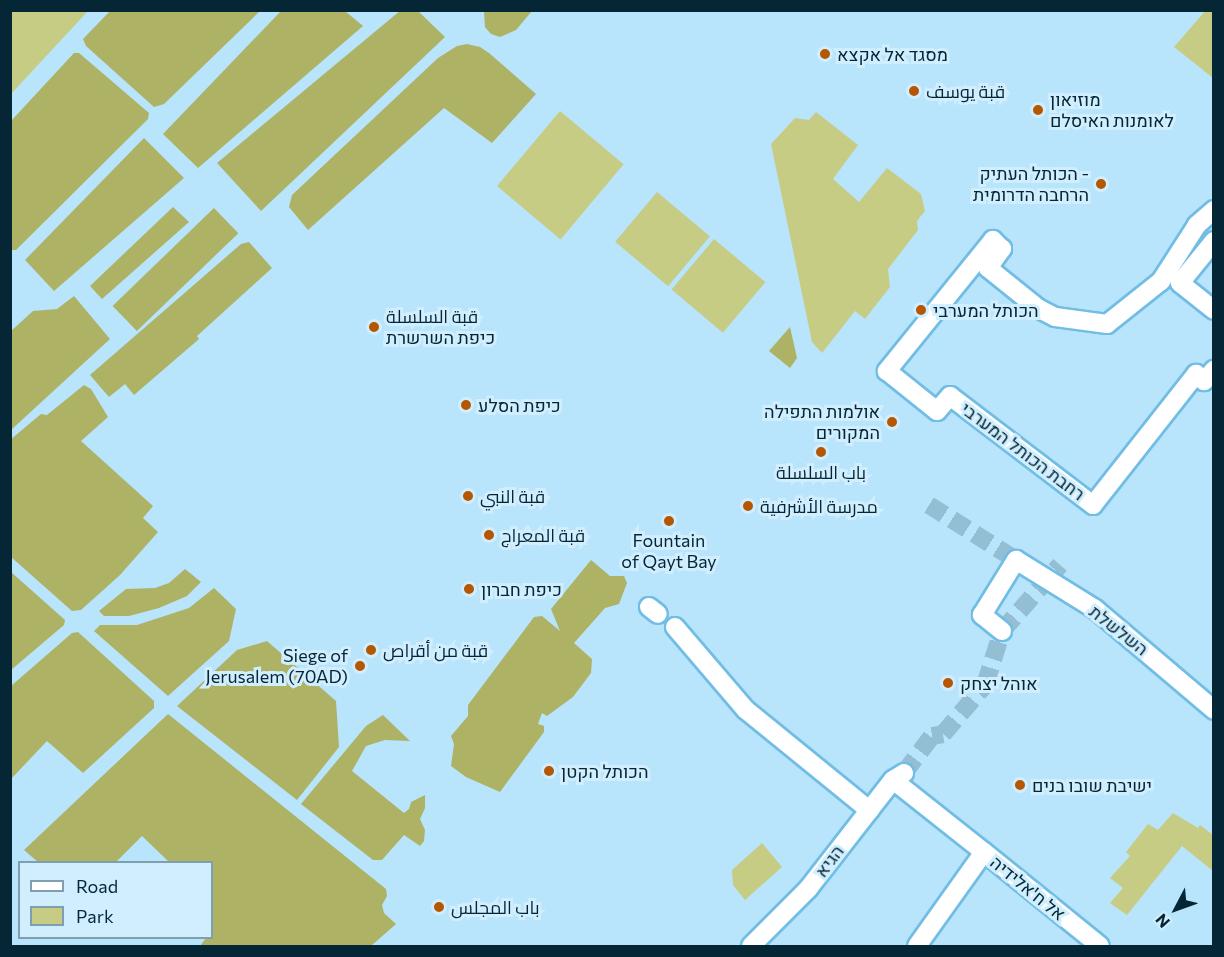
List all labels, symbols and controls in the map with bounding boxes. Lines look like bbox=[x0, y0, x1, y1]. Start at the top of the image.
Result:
place label: מסגד אל אקצא bbox=[837, 43, 948, 65]
marker: מסגד אל אקצא bbox=[818, 47, 832, 61]
place label: قبة يوسف bbox=[926, 80, 1005, 102]
marker: قبة يوسف bbox=[907, 84, 921, 98]
place label: מוזיאון לאומנות האיסלם bbox=[1050, 89, 1174, 132]
marker: מוזיאון לאומנות האיסלם bbox=[1031, 103, 1045, 117]
place label: הכותל העתיק - הרחבה הדרומית bbox=[973, 163, 1089, 206]
marker: הכותל העתיק - הרחבה הדרומית bbox=[1094, 177, 1108, 191]
place label: הכותל המערבי bbox=[933, 299, 1039, 321]
marker: הכותל המערבי bbox=[914, 303, 928, 317]
place label: قبة السلسلة כיפת השרשרת bbox=[386, 306, 495, 348]
marker: قبة السلسلة כיפת השרשרת bbox=[367, 320, 381, 334]
place label: כיפת הסלע bbox=[478, 394, 561, 416]
street label: רחבת הכותל המערבי bbox=[957, 397, 1089, 505]
marker: כיפת הסלע bbox=[459, 398, 473, 412]
place label: אולמות התפילה המקורים bbox=[764, 401, 880, 444]
marker: אולמות התפילה המקורים bbox=[885, 415, 899, 429]
marker: باب السلسلة bbox=[814, 445, 828, 459]
place label: باب السلسلة bbox=[776, 461, 866, 483]
place label: قبة النبي bbox=[480, 485, 545, 507]
marker: قبة النبي bbox=[461, 489, 475, 503]
place label: مدرسة الأشرفية bbox=[760, 495, 878, 517]
marker: مدرسة الأشرفية bbox=[741, 499, 755, 513]
marker: Fountain of Qayt Bay bbox=[662, 514, 676, 528]
place label: قبة المعراج bbox=[501, 524, 585, 546]
marker: قبة المعراج bbox=[482, 528, 496, 542]
place label: Fountain of Qayt Bay bbox=[621, 530, 717, 572]
place label: כיפת חברון bbox=[481, 578, 562, 600]
marker: כיפת חברון bbox=[462, 582, 476, 596]
street label: השלשלת bbox=[1085, 600, 1153, 660]
place label: قبة من أقراص bbox=[383, 639, 488, 661]
marker: قبة من أقراص bbox=[364, 643, 378, 657]
place label: Siege of Jerusalem (70AD) bbox=[206, 645, 348, 688]
marker: Siege of Jerusalem (70AD) bbox=[353, 659, 367, 673]
place label: אוהל יצחק bbox=[960, 672, 1038, 694]
marker: אוהל יצחק bbox=[941, 676, 955, 690]
place label: הכותל הקטן bbox=[561, 760, 649, 782]
marker: הכותל הקטן bbox=[542, 764, 556, 778]
place label: ישיבת שובו בנים bbox=[1032, 774, 1152, 796]
marker: ישיבת שובו בנים bbox=[1013, 778, 1027, 792]
street label: הגיא bbox=[810, 841, 848, 881]
street label: אל ח'אלידיה bbox=[986, 851, 1070, 925]
legend bbox=[18, 861, 213, 939]
text: Road bbox=[76, 875, 118, 897]
north arrow bbox=[1146, 879, 1206, 939]
place label: باب المجلس bbox=[451, 896, 540, 918]
marker: باب المجلس bbox=[432, 900, 446, 914]
text: Park bbox=[76, 905, 114, 927]
text: N bbox=[1151, 910, 1173, 932]

